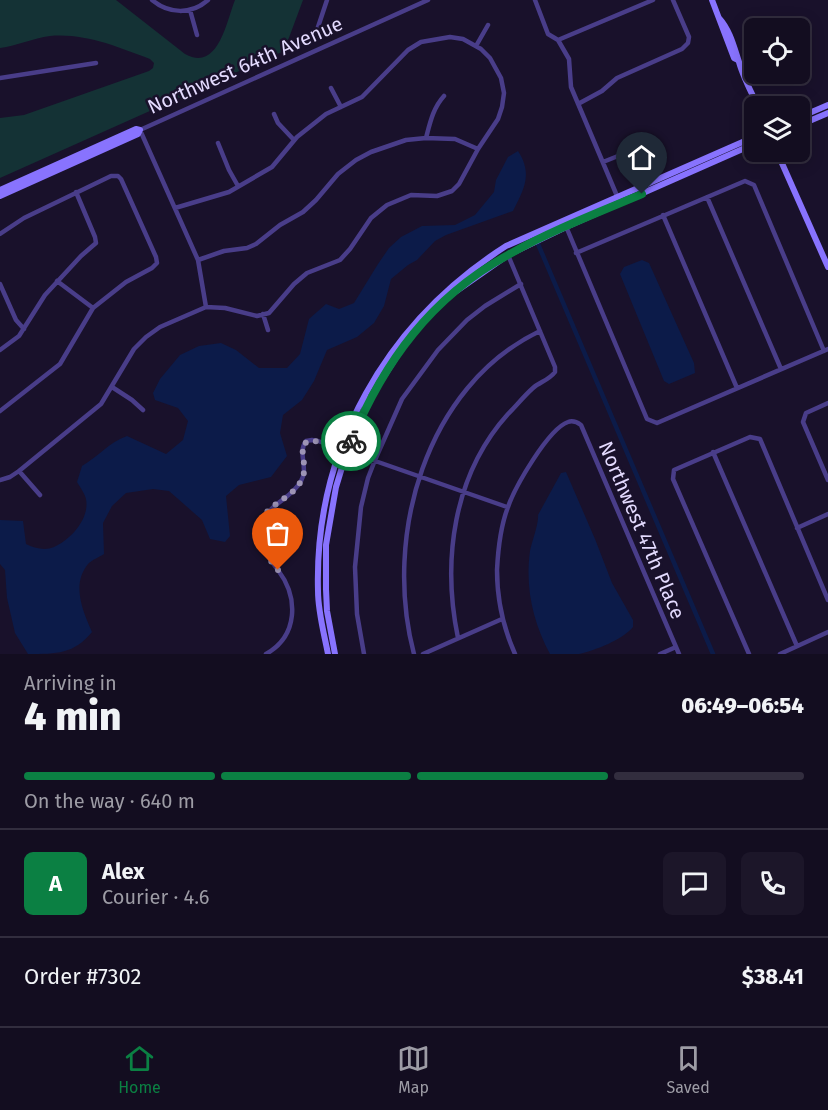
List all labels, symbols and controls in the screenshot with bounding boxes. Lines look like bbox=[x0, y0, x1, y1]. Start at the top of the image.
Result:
street label: Northwest 64th Avenue bbox=[144, 11, 346, 119]
map controls bbox=[744, 18, 810, 162]
button: locate bbox=[744, 18, 810, 84]
button: layers bbox=[744, 96, 810, 162]
pin bbox=[616, 132, 667, 194]
icon: home bbox=[625, 141, 658, 174]
courier bbox=[321, 411, 381, 471]
icon: bike bbox=[335, 425, 368, 458]
street label: Northwest 47th Place bbox=[594, 438, 690, 622]
pin bbox=[252, 508, 303, 570]
icon: bag bbox=[261, 517, 294, 550]
text: Arriving in bbox=[24, 671, 117, 695]
text: 06:49–06:54 bbox=[681, 692, 804, 719]
text: 4 min bbox=[24, 694, 122, 740]
text: On the way · 640 m bbox=[24, 789, 195, 813]
button: chat bbox=[663, 852, 726, 915]
button: phone bbox=[741, 852, 804, 915]
text: Alex bbox=[102, 858, 145, 885]
text: A bbox=[49, 870, 62, 897]
text: Courier · 4.6 bbox=[102, 885, 209, 909]
text: Order #7302 bbox=[24, 963, 141, 990]
text: $38.41 bbox=[742, 963, 804, 990]
tab: Home bbox=[118, 1042, 161, 1097]
tab: Map bbox=[397, 1042, 430, 1097]
tab: Saved bbox=[667, 1042, 710, 1097]

